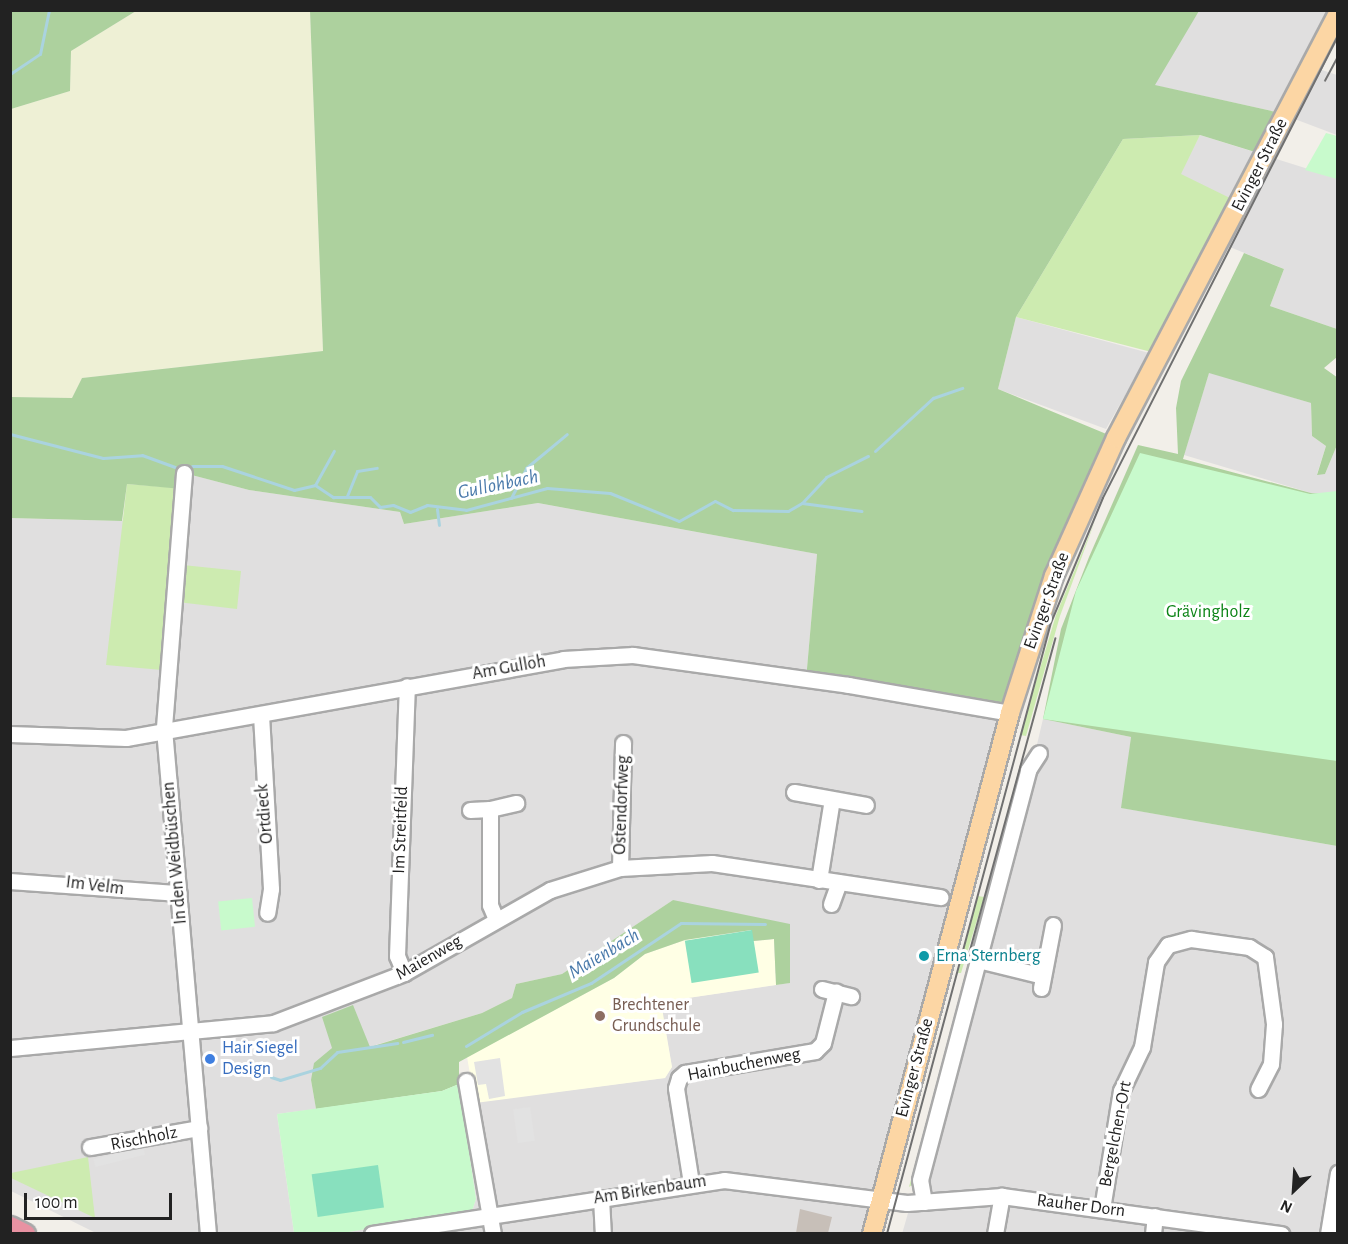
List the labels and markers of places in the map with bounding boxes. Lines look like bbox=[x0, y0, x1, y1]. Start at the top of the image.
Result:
place label: Erna Sternberg bbox=[936, 945, 1040, 967]
marker: Erna Sternberg bbox=[917, 949, 931, 963]
place label: Brechtener Grundschule bbox=[612, 995, 701, 1038]
marker: Brechtener Grundschule bbox=[593, 1009, 607, 1023]
place label: Hair Siegel Design bbox=[222, 1038, 298, 1080]
marker: Hair Siegel Design bbox=[203, 1052, 217, 1066]

